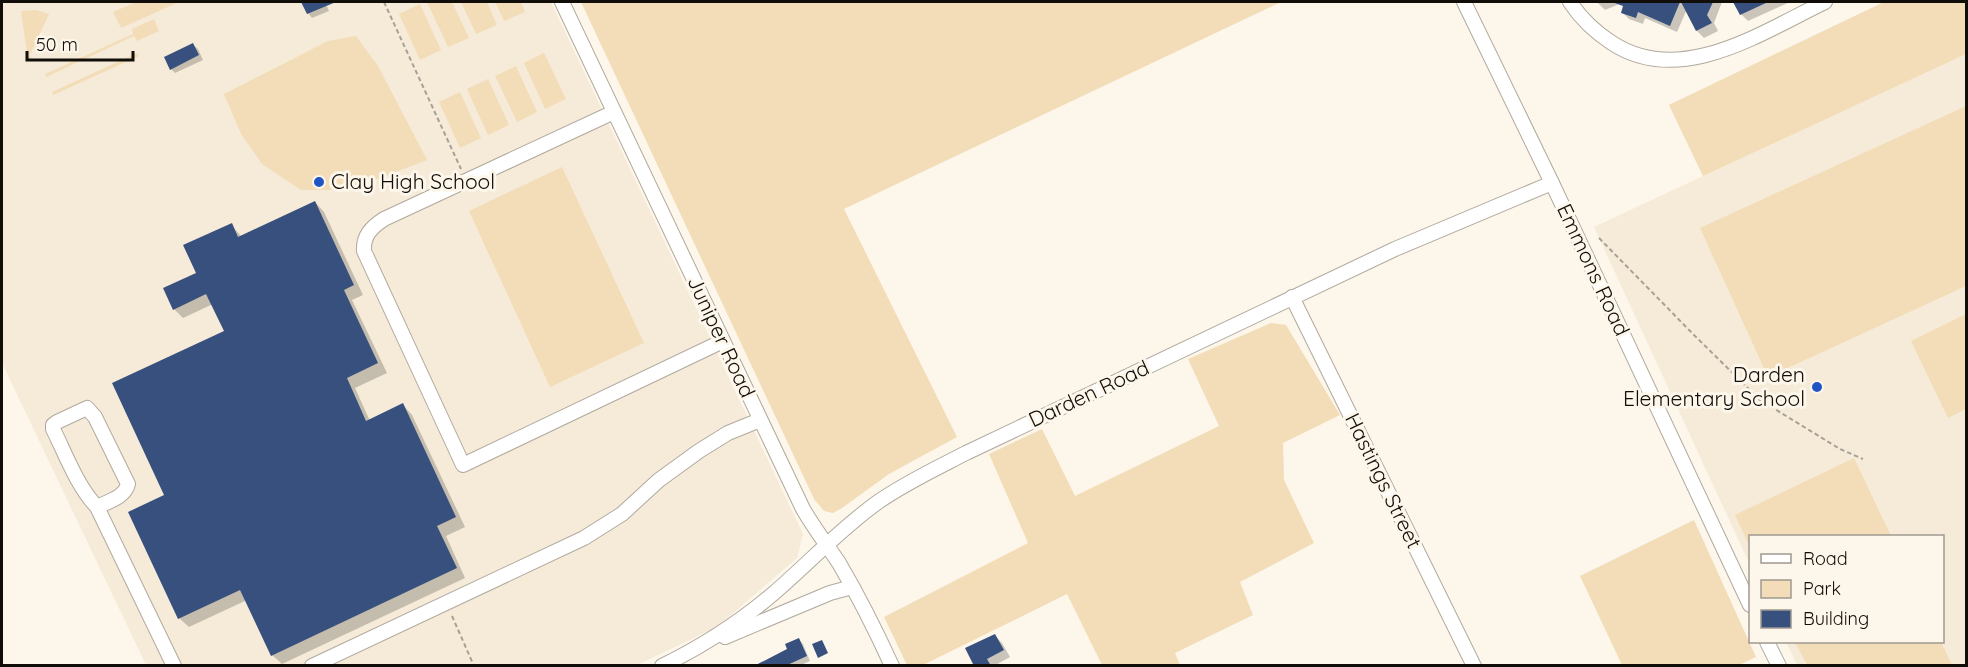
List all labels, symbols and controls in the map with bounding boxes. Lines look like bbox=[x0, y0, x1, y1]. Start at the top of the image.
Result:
scale bar bbox=[27, 24, 134, 62]
text: 50 m bbox=[36, 33, 78, 56]
place label: Clay High School bbox=[331, 168, 495, 194]
marker: Clay High School bbox=[312, 175, 326, 189]
street label: Emmons Road bbox=[1552, 199, 1636, 340]
street label: Juniper Road bbox=[682, 272, 761, 401]
street label: Darden Road bbox=[1024, 354, 1153, 432]
place label: Darden Elementary School bbox=[1623, 361, 1805, 411]
marker: Darden Elementary School bbox=[1810, 380, 1824, 394]
street label: Hastings Street bbox=[1340, 409, 1428, 552]
legend bbox=[1749, 535, 1944, 643]
text: Road bbox=[1803, 547, 1848, 570]
text: Park bbox=[1803, 577, 1841, 600]
text: Building bbox=[1803, 607, 1869, 630]

